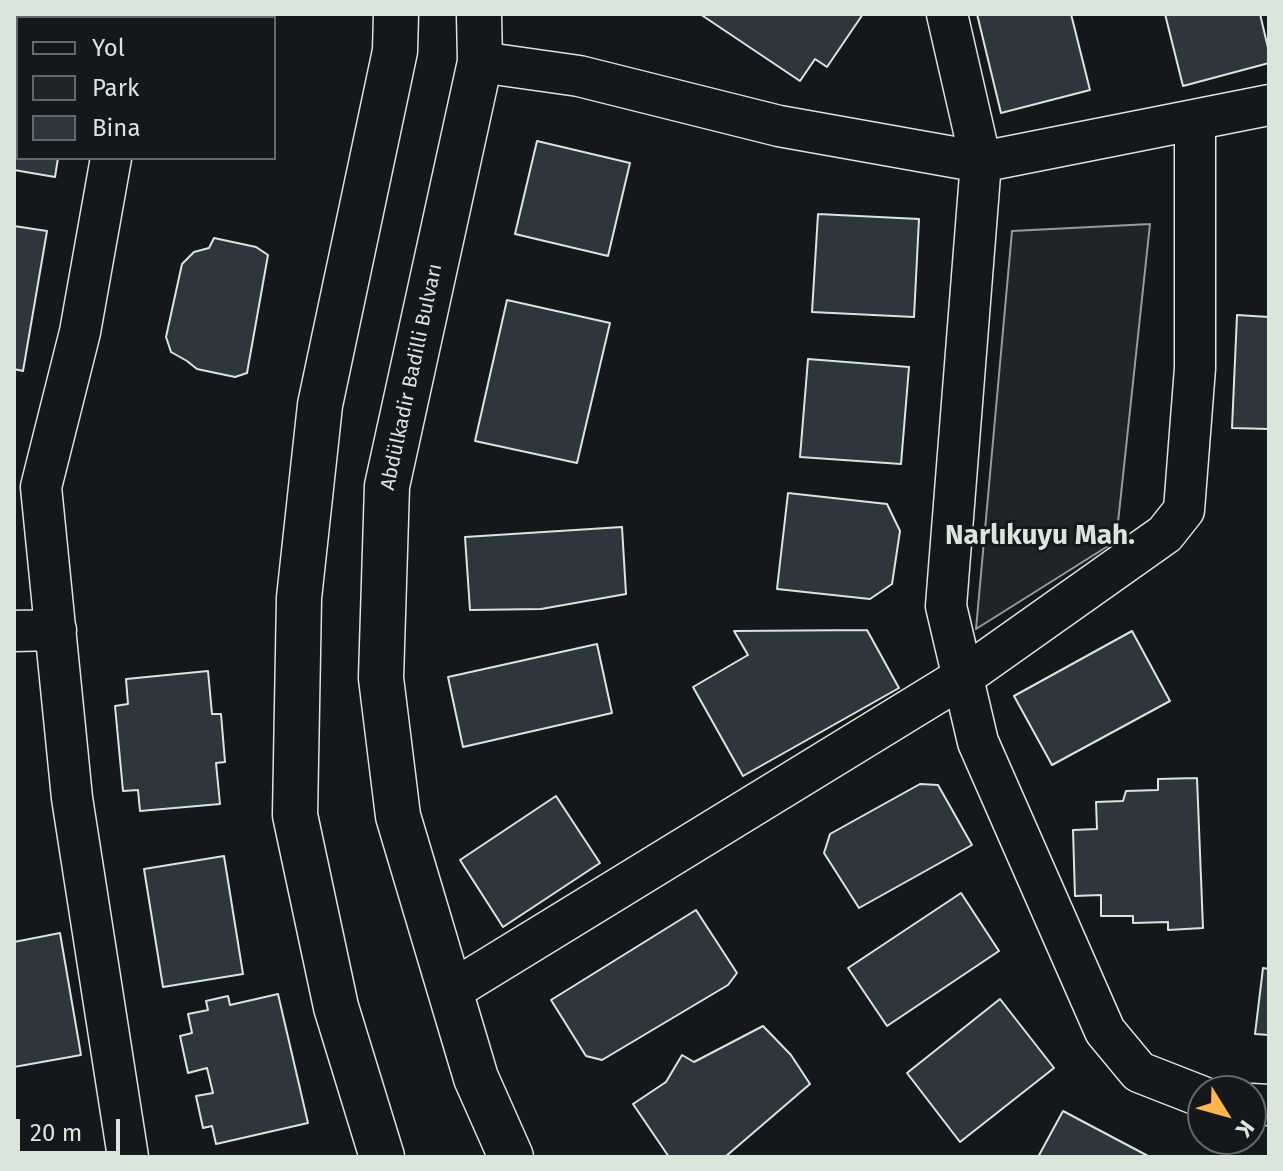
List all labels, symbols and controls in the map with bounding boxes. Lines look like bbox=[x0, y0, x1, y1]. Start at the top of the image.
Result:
legend bbox=[16, 16, 276, 160]
text: Yol bbox=[92, 34, 125, 62]
text: Park bbox=[92, 74, 139, 102]
text: Bina bbox=[92, 114, 140, 142]
street label: Abdülkadir Badilli Bulvarı bbox=[376, 262, 448, 492]
district label: Narlıkuyu Mah. bbox=[945, 519, 1135, 553]
north arrow bbox=[1187, 1075, 1267, 1155]
scale bar bbox=[20, 1103, 124, 1153]
text: K bbox=[1230, 1115, 1260, 1142]
text: 20 m bbox=[30, 1119, 82, 1147]

